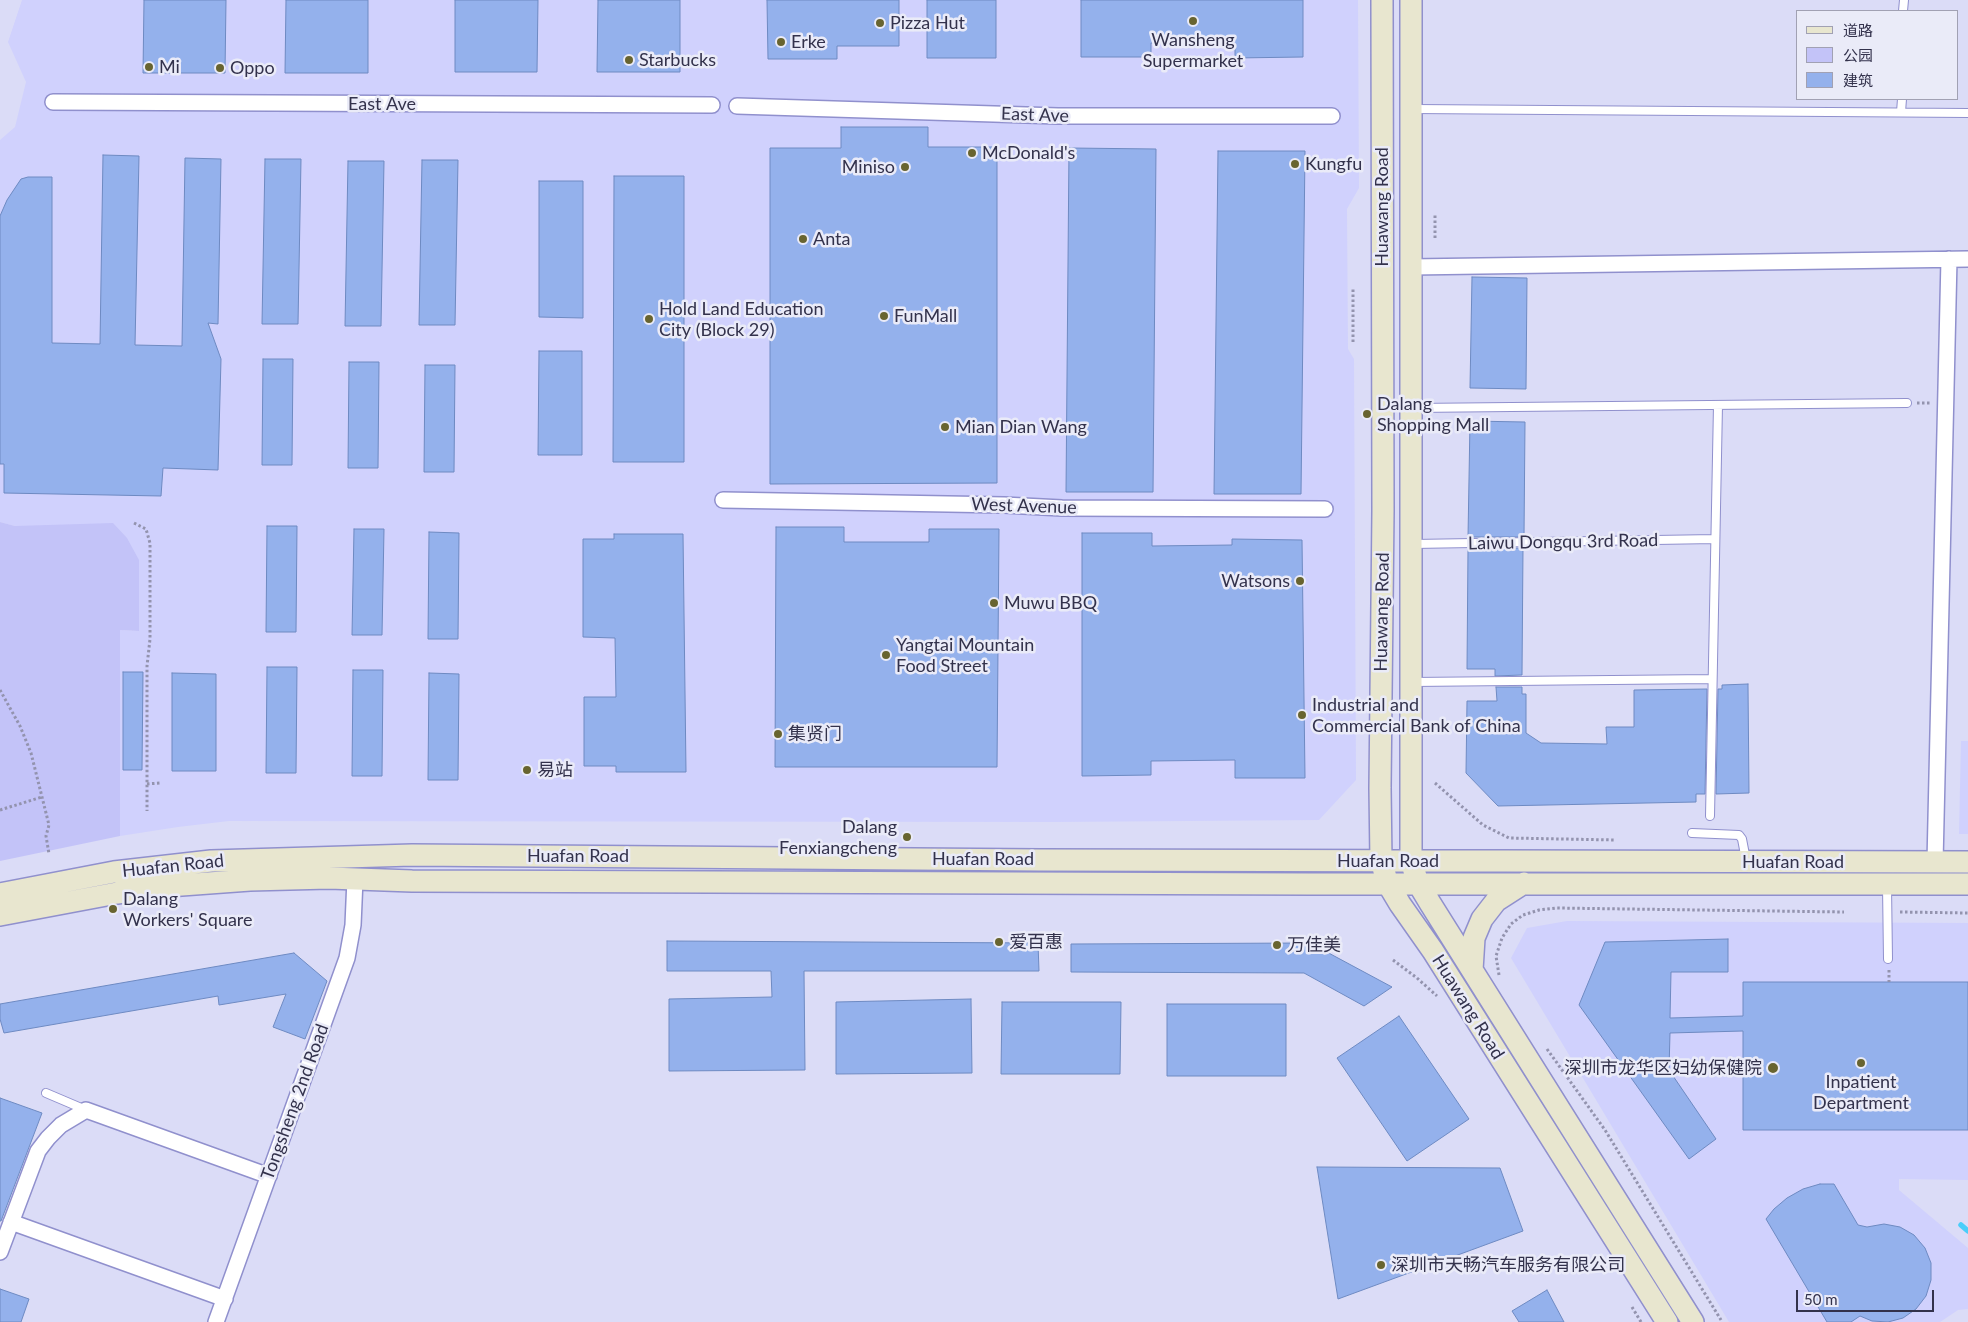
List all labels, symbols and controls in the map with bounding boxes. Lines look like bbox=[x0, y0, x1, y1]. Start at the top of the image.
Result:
legend bbox=[1796, 10, 1958, 100]
place label: Pizza Hut bbox=[890, 12, 965, 34]
marker: Wansheng Supermarket bbox=[1187, 15, 1199, 27]
marker: Pizza Hut bbox=[874, 17, 886, 29]
text: 道路 bbox=[1843, 21, 1873, 39]
place label: Wansheng Supermarket bbox=[1143, 29, 1243, 72]
place label: Erke bbox=[791, 31, 826, 53]
marker: Erke bbox=[775, 36, 787, 48]
text: 公园 bbox=[1843, 46, 1873, 64]
place label: Starbucks bbox=[639, 49, 716, 71]
marker: Starbucks bbox=[623, 54, 635, 66]
place label: Mi bbox=[159, 56, 180, 78]
place label: Oppo bbox=[230, 57, 275, 79]
marker: Mi bbox=[143, 61, 155, 73]
marker: Oppo bbox=[214, 62, 226, 74]
text: 建筑 bbox=[1843, 71, 1873, 89]
street label: East Ave bbox=[348, 93, 416, 115]
street label: East Ave bbox=[1001, 103, 1069, 127]
place label: McDonald's bbox=[982, 142, 1075, 164]
marker: McDonald's bbox=[966, 147, 978, 159]
street label: Huawang Road bbox=[1371, 147, 1393, 267]
place label: Kungfu bbox=[1305, 153, 1362, 175]
place label: Miniso bbox=[842, 156, 895, 178]
marker: Kungfu bbox=[1289, 158, 1301, 170]
marker: Miniso bbox=[899, 161, 911, 173]
place label: Anta bbox=[813, 228, 850, 250]
marker: Anta bbox=[797, 233, 809, 245]
place label: Hold Land Education City (Block 29) bbox=[659, 298, 823, 340]
place label: FunMall bbox=[894, 305, 957, 327]
marker: FunMall bbox=[878, 310, 890, 322]
marker: Hold Land Education City (Block 29) bbox=[643, 313, 655, 325]
place label: Dalang Shopping Mall bbox=[1377, 393, 1489, 436]
marker: Dalang Shopping Mall bbox=[1361, 408, 1373, 420]
place label: Mian Dian Wang bbox=[955, 416, 1087, 438]
marker: Mian Dian Wang bbox=[939, 421, 951, 433]
street label: West Avenue bbox=[971, 493, 1077, 519]
street label: Laiwu Dongqu 3rd Road bbox=[1468, 530, 1658, 554]
street label: Huawang Road bbox=[1370, 552, 1394, 672]
place label: Watsons bbox=[1221, 570, 1290, 592]
marker: Watsons bbox=[1294, 575, 1306, 587]
place label: Muwu BBQ bbox=[1004, 592, 1097, 614]
marker: Muwu BBQ bbox=[988, 597, 1000, 609]
place label: Yangtai Mountain Food Street bbox=[896, 634, 1034, 676]
marker: Yangtai Mountain Food Street bbox=[880, 649, 892, 661]
place label: Industrial and Commercial Bank of China bbox=[1312, 694, 1521, 736]
marker: Industrial and Commercial Bank of China bbox=[1296, 709, 1308, 721]
place label: 集贤门 bbox=[788, 723, 842, 745]
marker: 集贤门 bbox=[772, 728, 784, 740]
place label: 易站 bbox=[537, 759, 573, 781]
marker: 易站 bbox=[521, 764, 533, 776]
place label: Dalang Fenxiangcheng bbox=[779, 816, 897, 859]
marker: Dalang Fenxiangcheng bbox=[901, 831, 913, 843]
street label: Huafan Road bbox=[527, 845, 629, 867]
street label: Huafan Road bbox=[932, 848, 1034, 870]
street label: Huafan Road bbox=[121, 850, 225, 882]
street label: Huafan Road bbox=[1337, 850, 1439, 872]
street label: Huafan Road bbox=[1742, 851, 1844, 873]
place label: Dalang Workers' Square bbox=[123, 888, 253, 931]
marker: Dalang Workers' Square bbox=[107, 903, 119, 915]
place label: 爱百惠 bbox=[1009, 931, 1063, 953]
place label: 万佳美 bbox=[1287, 934, 1341, 956]
marker: 爱百惠 bbox=[993, 936, 1005, 948]
marker: 万佳美 bbox=[1271, 939, 1283, 951]
street label: Huawang Road bbox=[1427, 951, 1509, 1063]
street label: Tongsheng 2nd Road bbox=[257, 1021, 333, 1183]
place label: 深圳市龙华区妇幼保健院 bbox=[1564, 1057, 1762, 1079]
marker: Inpatient Department bbox=[1855, 1057, 1867, 1069]
marker: 深圳市龙华区妇幼保健院 bbox=[1766, 1061, 1780, 1075]
place label: Inpatient Department bbox=[1813, 1071, 1909, 1114]
place label: 深圳市天畅汽车服务有限公司 bbox=[1391, 1254, 1625, 1276]
marker: 深圳市天畅汽车服务有限公司 bbox=[1375, 1259, 1387, 1271]
scale bar bbox=[1798, 1280, 1936, 1312]
text: 50 m bbox=[1804, 1290, 1838, 1308]

